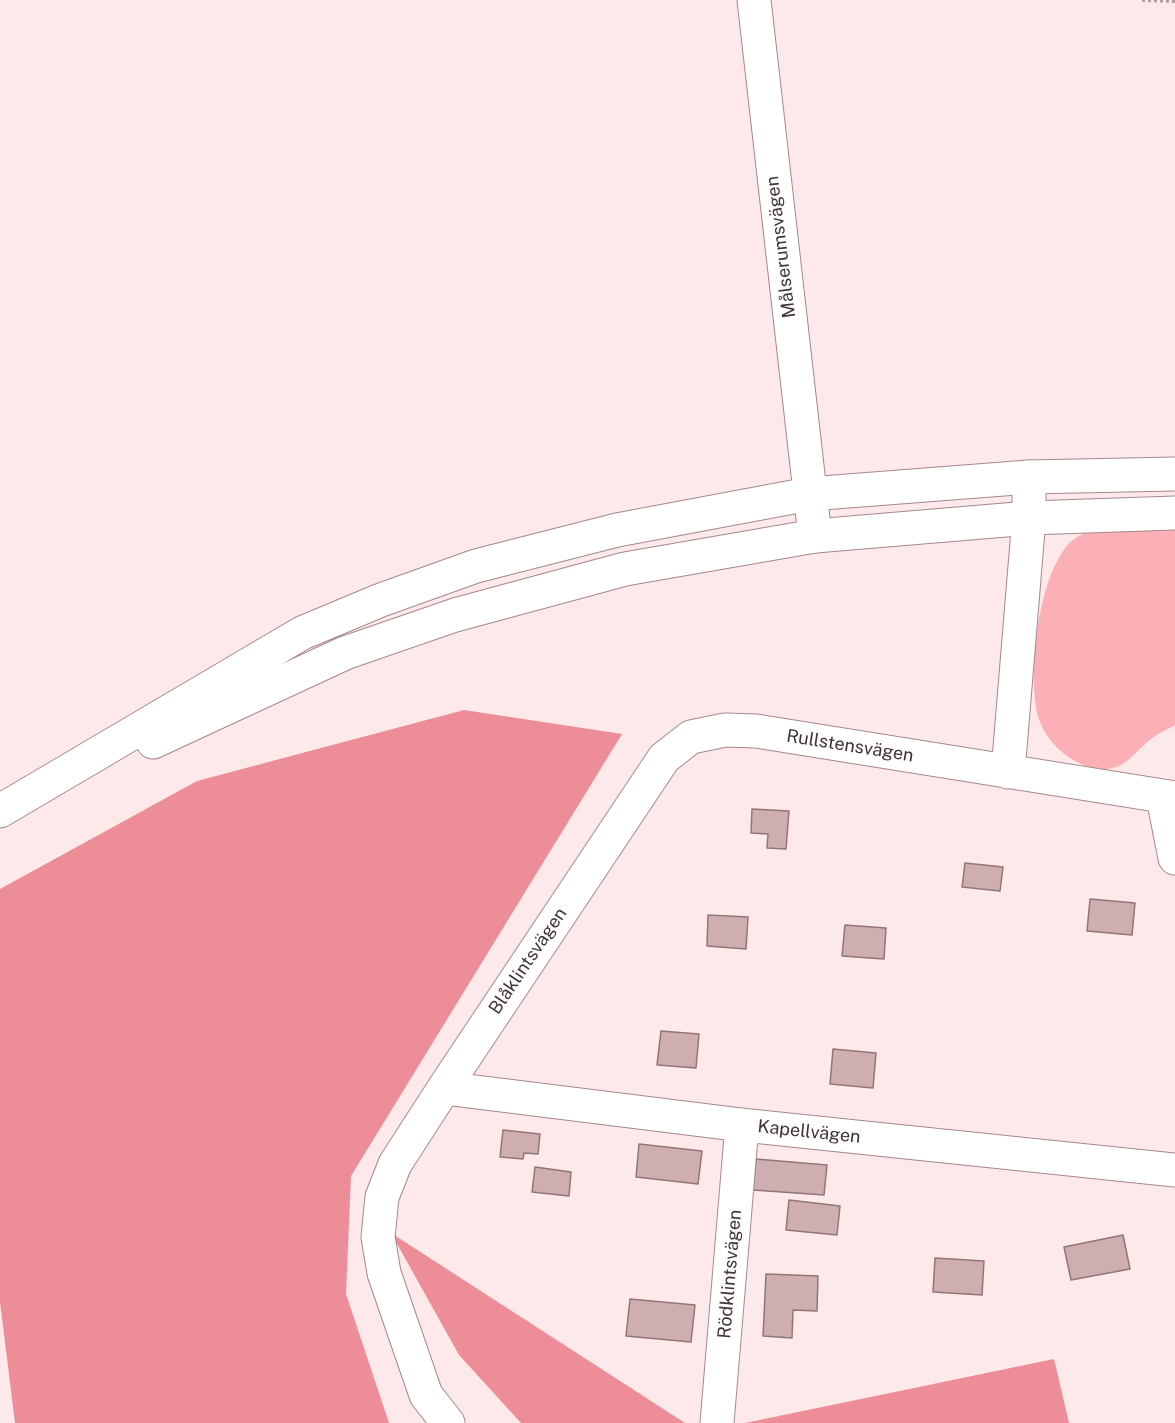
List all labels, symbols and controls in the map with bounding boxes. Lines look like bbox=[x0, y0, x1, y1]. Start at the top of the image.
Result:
street label: Målserumsvägen bbox=[762, 175, 800, 319]
street label: Rullstensvägen bbox=[785, 725, 915, 767]
street label: Blåklintsvägen bbox=[484, 904, 572, 1018]
street label: Kapellvägen bbox=[756, 1116, 862, 1148]
street label: Rödklintsvägen bbox=[714, 1209, 746, 1339]

